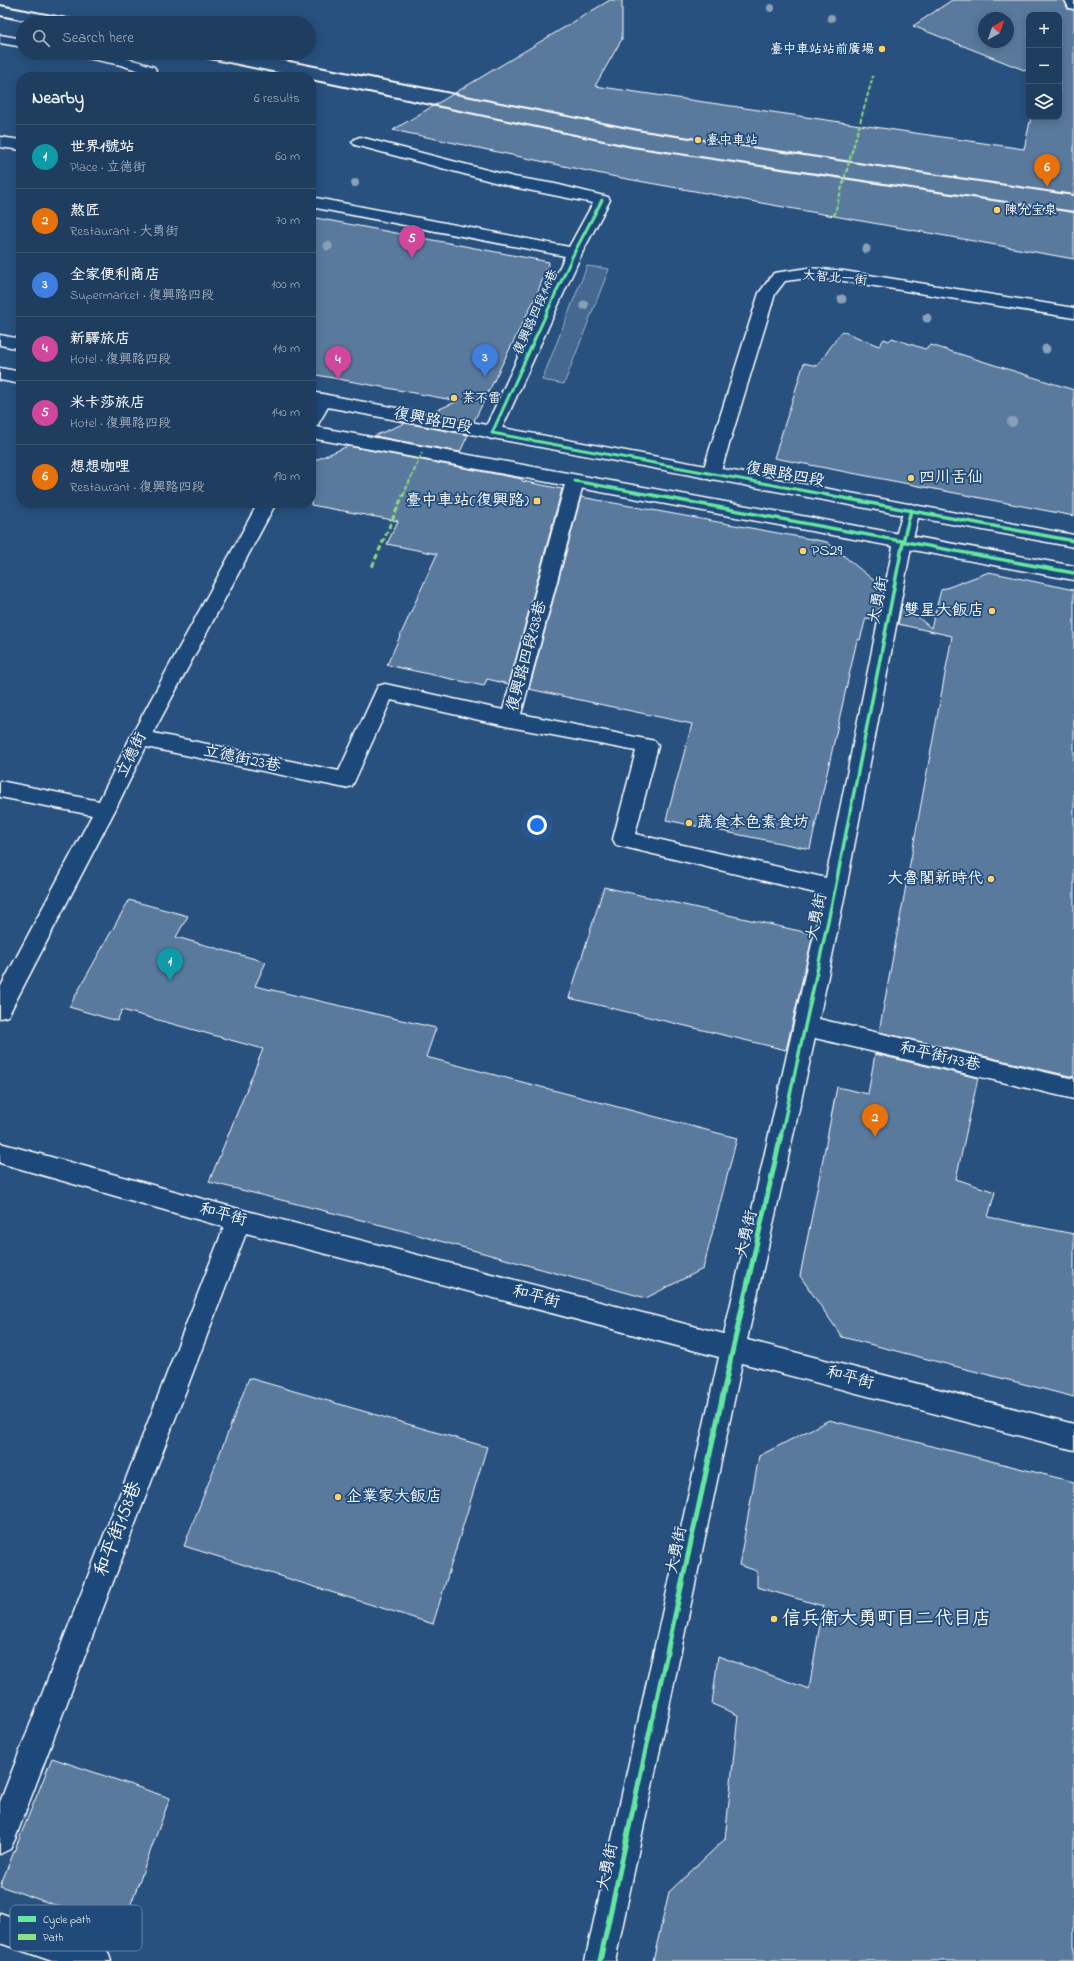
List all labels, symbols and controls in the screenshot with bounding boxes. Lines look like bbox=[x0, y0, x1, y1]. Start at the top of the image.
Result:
north arrow bbox=[978, 12, 1014, 48]
map controls bbox=[1026, 12, 1062, 120]
button: + bbox=[1026, 12, 1062, 48]
search box bbox=[16, 16, 316, 60]
icon: search bbox=[30, 27, 52, 49]
text: Search here bbox=[62, 27, 134, 49]
place label: 臺中車站站前廣場 bbox=[770, 40, 874, 59]
marker: 臺中車站站前廣場 bbox=[877, 44, 887, 54]
button: − bbox=[1026, 48, 1062, 84]
button: layers bbox=[1026, 84, 1062, 120]
text: Nearby bbox=[32, 86, 84, 111]
text: 6 results bbox=[254, 89, 300, 108]
place label: 臺中車站 bbox=[706, 131, 758, 150]
marker: 臺中車站 bbox=[693, 135, 703, 145]
text: 世界1號站 bbox=[70, 136, 135, 158]
text: 1 bbox=[43, 147, 47, 166]
text: 60 m bbox=[275, 147, 300, 166]
pin: 6 bbox=[1034, 154, 1060, 187]
text: Place · 立德街 bbox=[70, 158, 146, 177]
text: 熬匠 bbox=[70, 200, 100, 222]
place label: 陳允宝泉 bbox=[1005, 201, 1057, 220]
marker: 陳允宝泉 bbox=[992, 205, 1002, 215]
text: 2 bbox=[42, 211, 48, 230]
text: 70 m bbox=[276, 211, 300, 230]
text: Restaurant · 大勇街 bbox=[70, 222, 179, 241]
pin: 5 bbox=[399, 225, 425, 258]
text: 全家便利商店 bbox=[70, 264, 160, 286]
street label: 復興路四段149巷 bbox=[509, 266, 563, 358]
street label: 大智北一街 bbox=[802, 266, 868, 290]
text: 3 bbox=[42, 275, 48, 294]
text: 100 m bbox=[271, 275, 300, 294]
text: Supermarket · 復興路四段 bbox=[70, 286, 214, 305]
text: 新驛旅店 bbox=[70, 328, 130, 350]
text: 4 bbox=[42, 339, 48, 358]
text: 110 m bbox=[273, 339, 300, 358]
pin: 3 bbox=[472, 344, 498, 377]
pin: 4 bbox=[325, 346, 351, 379]
text: Hotel · 復興路四段 bbox=[70, 350, 171, 369]
place label: 茶不雷 bbox=[462, 389, 501, 408]
text: 米卡莎旅店 bbox=[70, 392, 145, 414]
marker: 茶不雷 bbox=[449, 393, 459, 403]
street label: 復興路四段 bbox=[391, 402, 475, 440]
text: 5 bbox=[41, 403, 49, 422]
text: 140 m bbox=[272, 403, 300, 422]
text: Hotel · 復興路四段 bbox=[70, 414, 171, 433]
text: 想想咖哩 bbox=[70, 456, 130, 478]
street label: 復興路四段 bbox=[744, 456, 826, 494]
place label: 四川舌仙 bbox=[919, 466, 983, 490]
text: 6 bbox=[42, 467, 48, 486]
text: 190 m bbox=[273, 467, 300, 486]
marker: 四川舌仙 bbox=[906, 473, 916, 483]
text: Restaurant · 復興路四段 bbox=[70, 478, 205, 497]
place label: 臺中車站(復興路) bbox=[406, 489, 529, 513]
marker: 臺中車站(復興路) bbox=[532, 496, 542, 506]
place label: PS29 bbox=[811, 539, 843, 563]
marker: PS29 bbox=[798, 546, 808, 556]
street label: 大勇街 bbox=[863, 574, 895, 626]
street label: 復興路四段138巷 bbox=[501, 598, 553, 714]
place label: 雙星大飯店 bbox=[904, 599, 984, 623]
marker: 雙星大飯店 bbox=[987, 606, 997, 616]
street label: 立德街 bbox=[111, 728, 153, 782]
street label: 立德街23巷 bbox=[201, 739, 283, 779]
place label: 蔬食本色素食坊 bbox=[697, 811, 809, 835]
your location bbox=[527, 815, 547, 835]
marker: 蔬食本色素食坊 bbox=[684, 818, 694, 828]
place label: 大魯閣新時代 bbox=[887, 867, 983, 891]
marker: 大魯閣新時代 bbox=[986, 874, 996, 884]
street label: 大勇街 bbox=[800, 891, 834, 943]
pin: 1 bbox=[157, 948, 183, 981]
street label: 和平街173巷 bbox=[897, 1036, 983, 1078]
pin: 2 bbox=[862, 1104, 888, 1137]
street label: 和平街 bbox=[197, 1197, 249, 1233]
street label: 大勇街 bbox=[730, 1208, 764, 1260]
street label: 和平街 bbox=[510, 1279, 562, 1315]
street label: 和平街 bbox=[824, 1360, 876, 1396]
street label: 和平街158巷 bbox=[88, 1477, 150, 1581]
place label: 企業家大飯店 bbox=[346, 1485, 442, 1509]
marker: 企業家大飯店 bbox=[333, 1492, 343, 1502]
street label: 大勇街 bbox=[660, 1524, 694, 1576]
place label: 信兵衛大勇町目二代目店 bbox=[782, 1606, 991, 1633]
marker: 信兵衛大勇町目二代目店 bbox=[769, 1614, 779, 1624]
street label: 大勇街 bbox=[591, 1841, 625, 1893]
legend bbox=[10, 1905, 142, 1951]
text: Cycle path bbox=[43, 1912, 91, 1929]
text: Path bbox=[43, 1930, 64, 1946]

